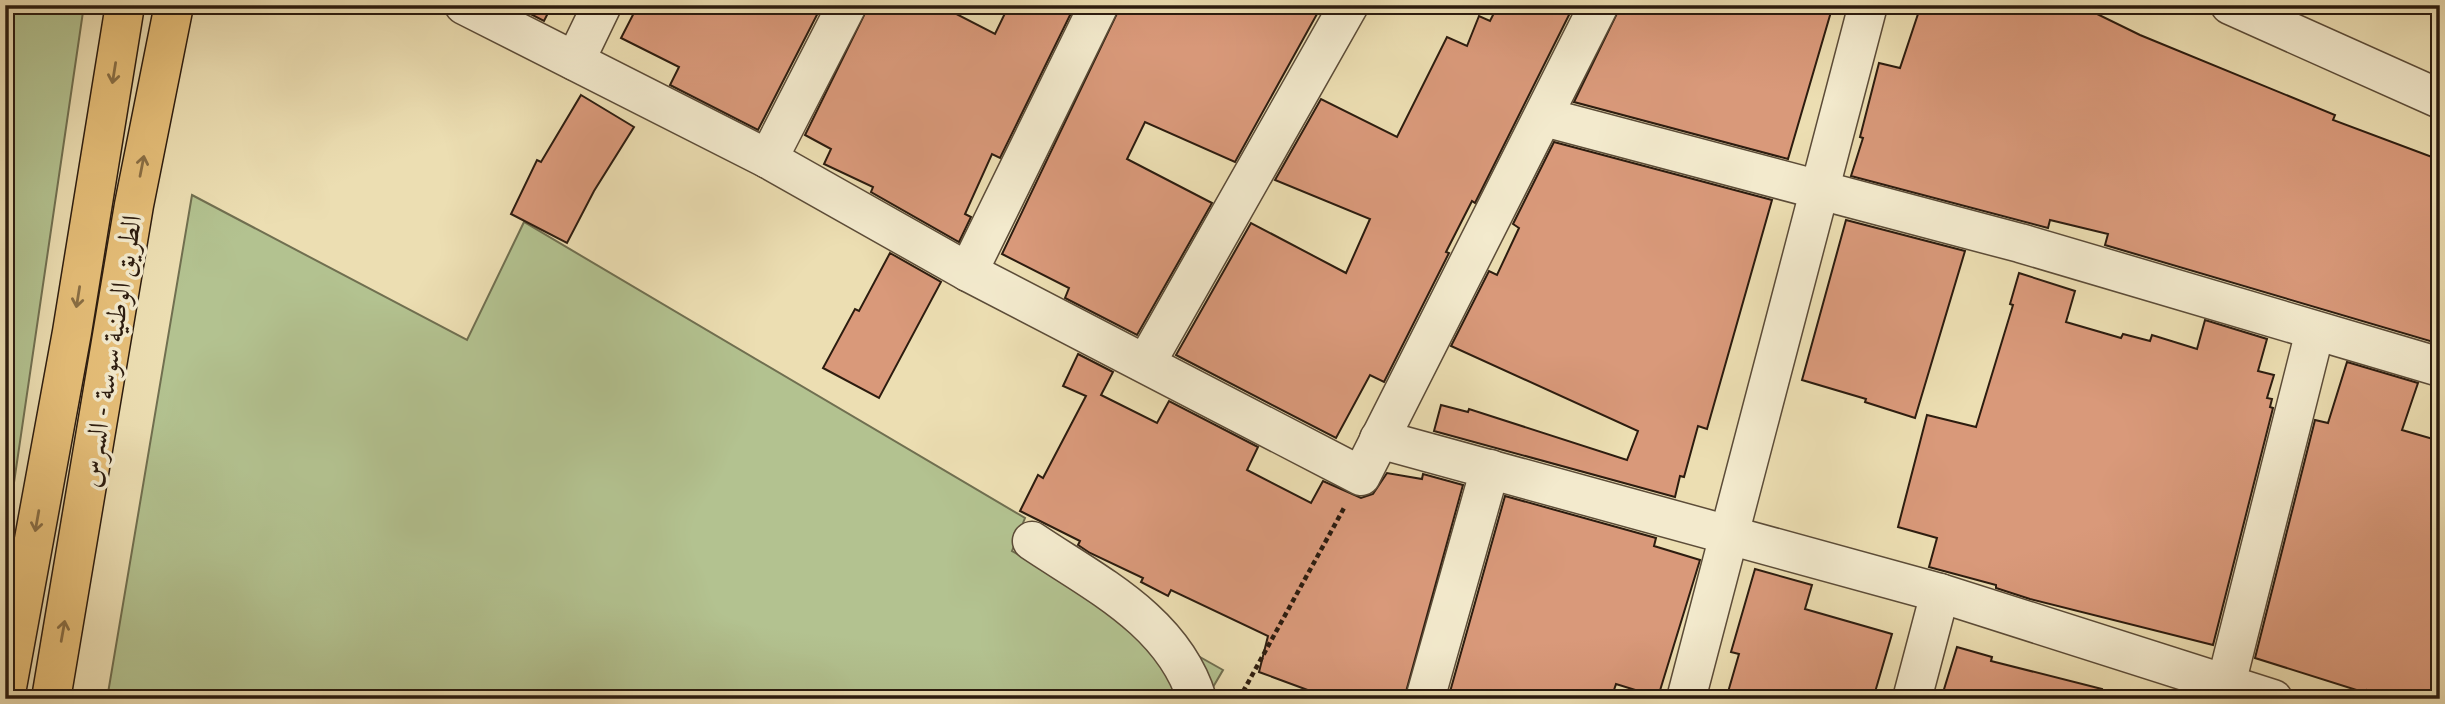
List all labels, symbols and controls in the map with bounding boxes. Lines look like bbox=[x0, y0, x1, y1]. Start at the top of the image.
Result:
one-way arrow bbox=[107, 61, 120, 84]
one-way arrow bbox=[136, 155, 149, 178]
street label: الطريق الوطنية سوسة - السرس bbox=[72, 212, 150, 490]
one-way arrow bbox=[71, 285, 84, 308]
one-way arrow bbox=[30, 509, 44, 532]
one-way arrow bbox=[57, 621, 70, 643]

